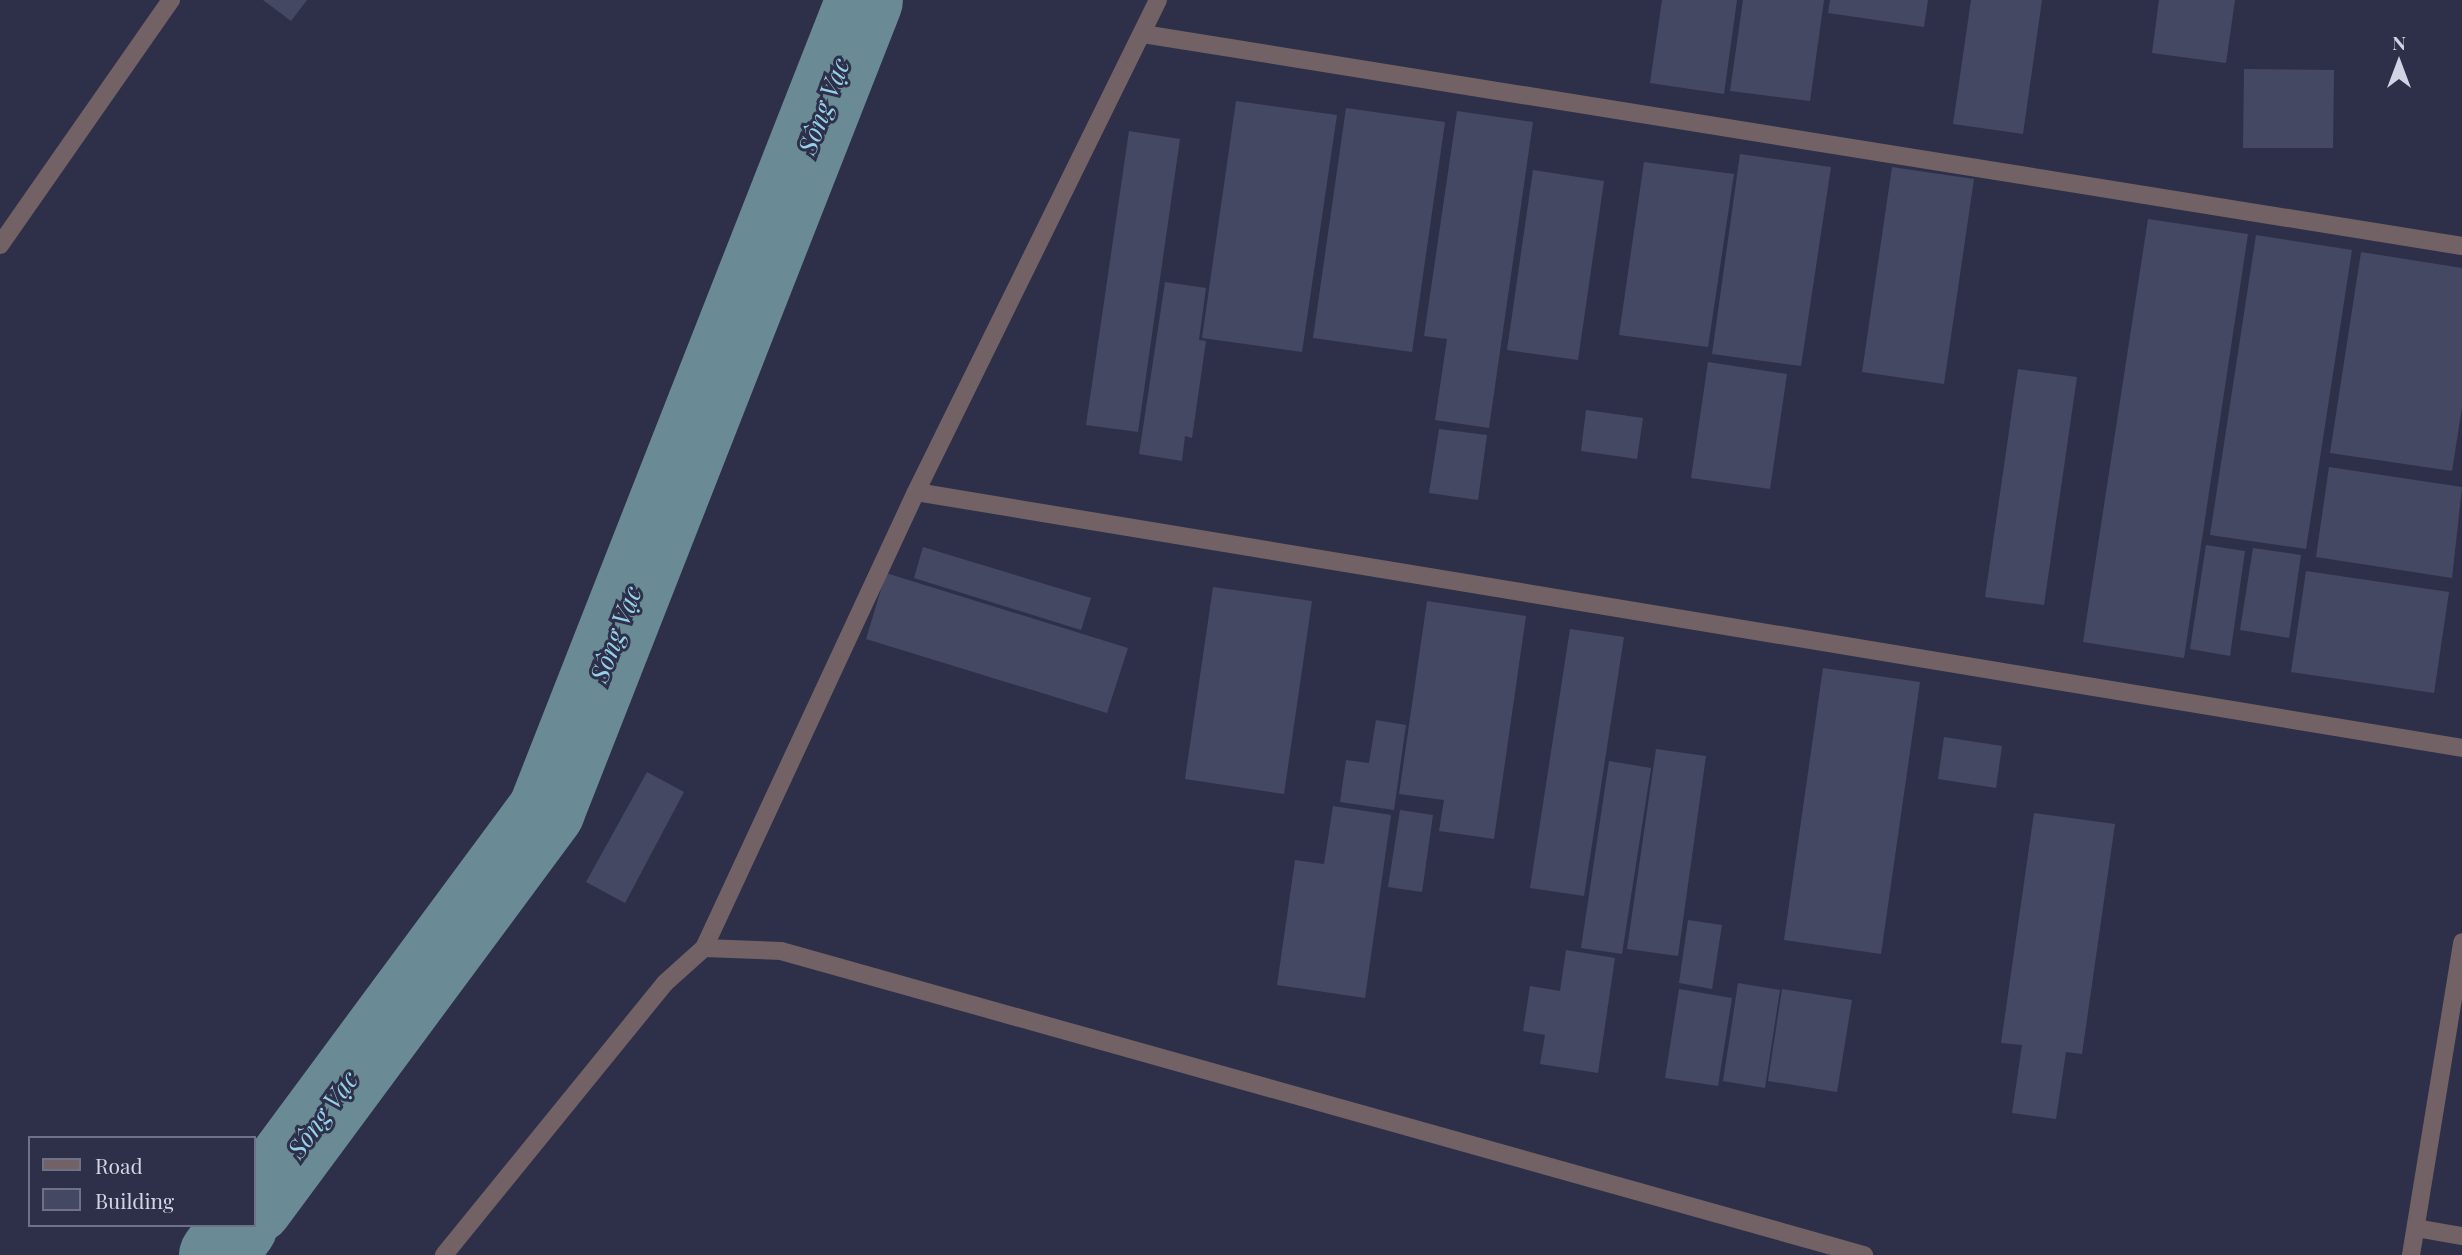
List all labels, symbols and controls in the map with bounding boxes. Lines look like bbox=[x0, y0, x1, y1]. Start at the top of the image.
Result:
north arrow bbox=[2364, 28, 2434, 98]
text: N bbox=[2392, 29, 2406, 55]
water label: Sông Vạc bbox=[790, 54, 856, 158]
water label: Sông Vạc bbox=[582, 582, 648, 686]
water label: Sông Vạc bbox=[280, 1064, 364, 1164]
legend bbox=[28, 1136, 256, 1227]
text: Road bbox=[95, 1151, 143, 1179]
text: Building bbox=[95, 1186, 174, 1214]

